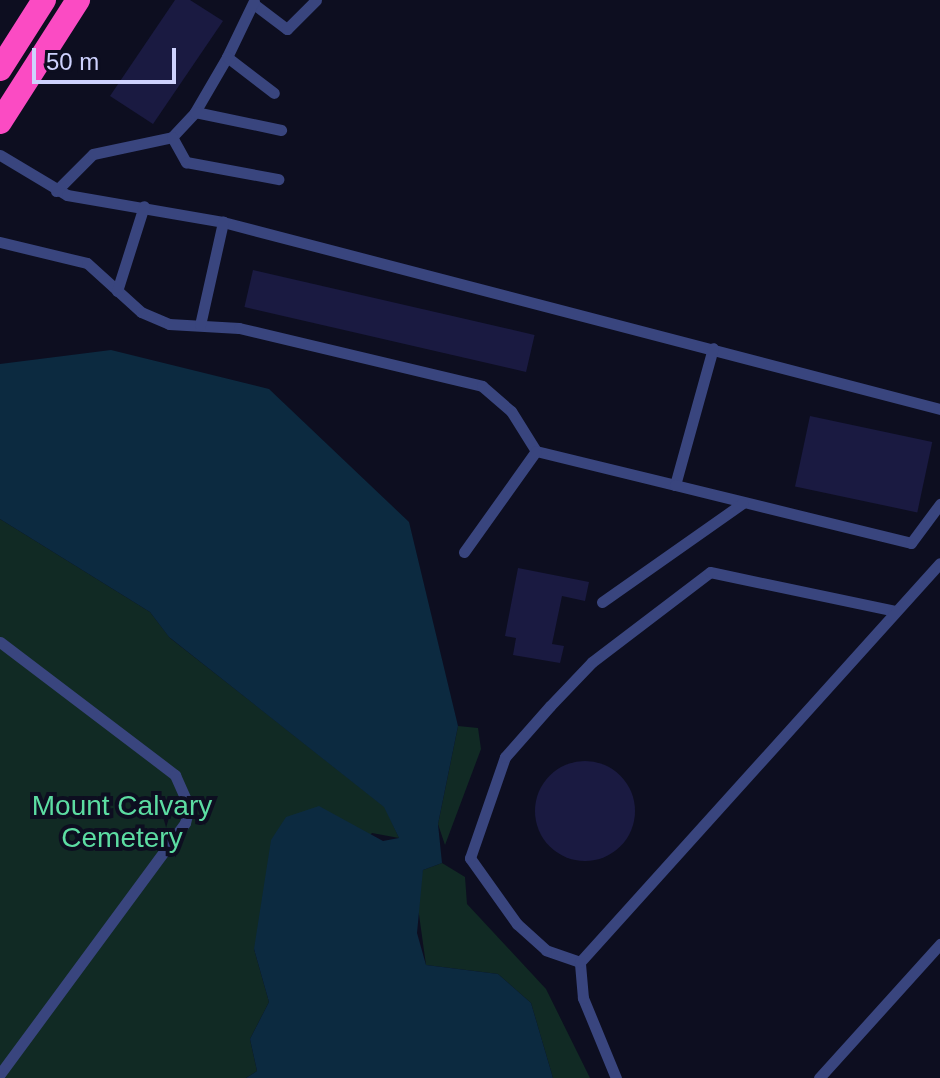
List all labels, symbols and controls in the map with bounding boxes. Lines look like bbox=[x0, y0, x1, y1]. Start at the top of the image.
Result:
scale bar bbox=[36, 32, 180, 82]
text: 50 m bbox=[46, 48, 99, 75]
park label: Mount Calvary Cemetery bbox=[32, 789, 212, 855]

